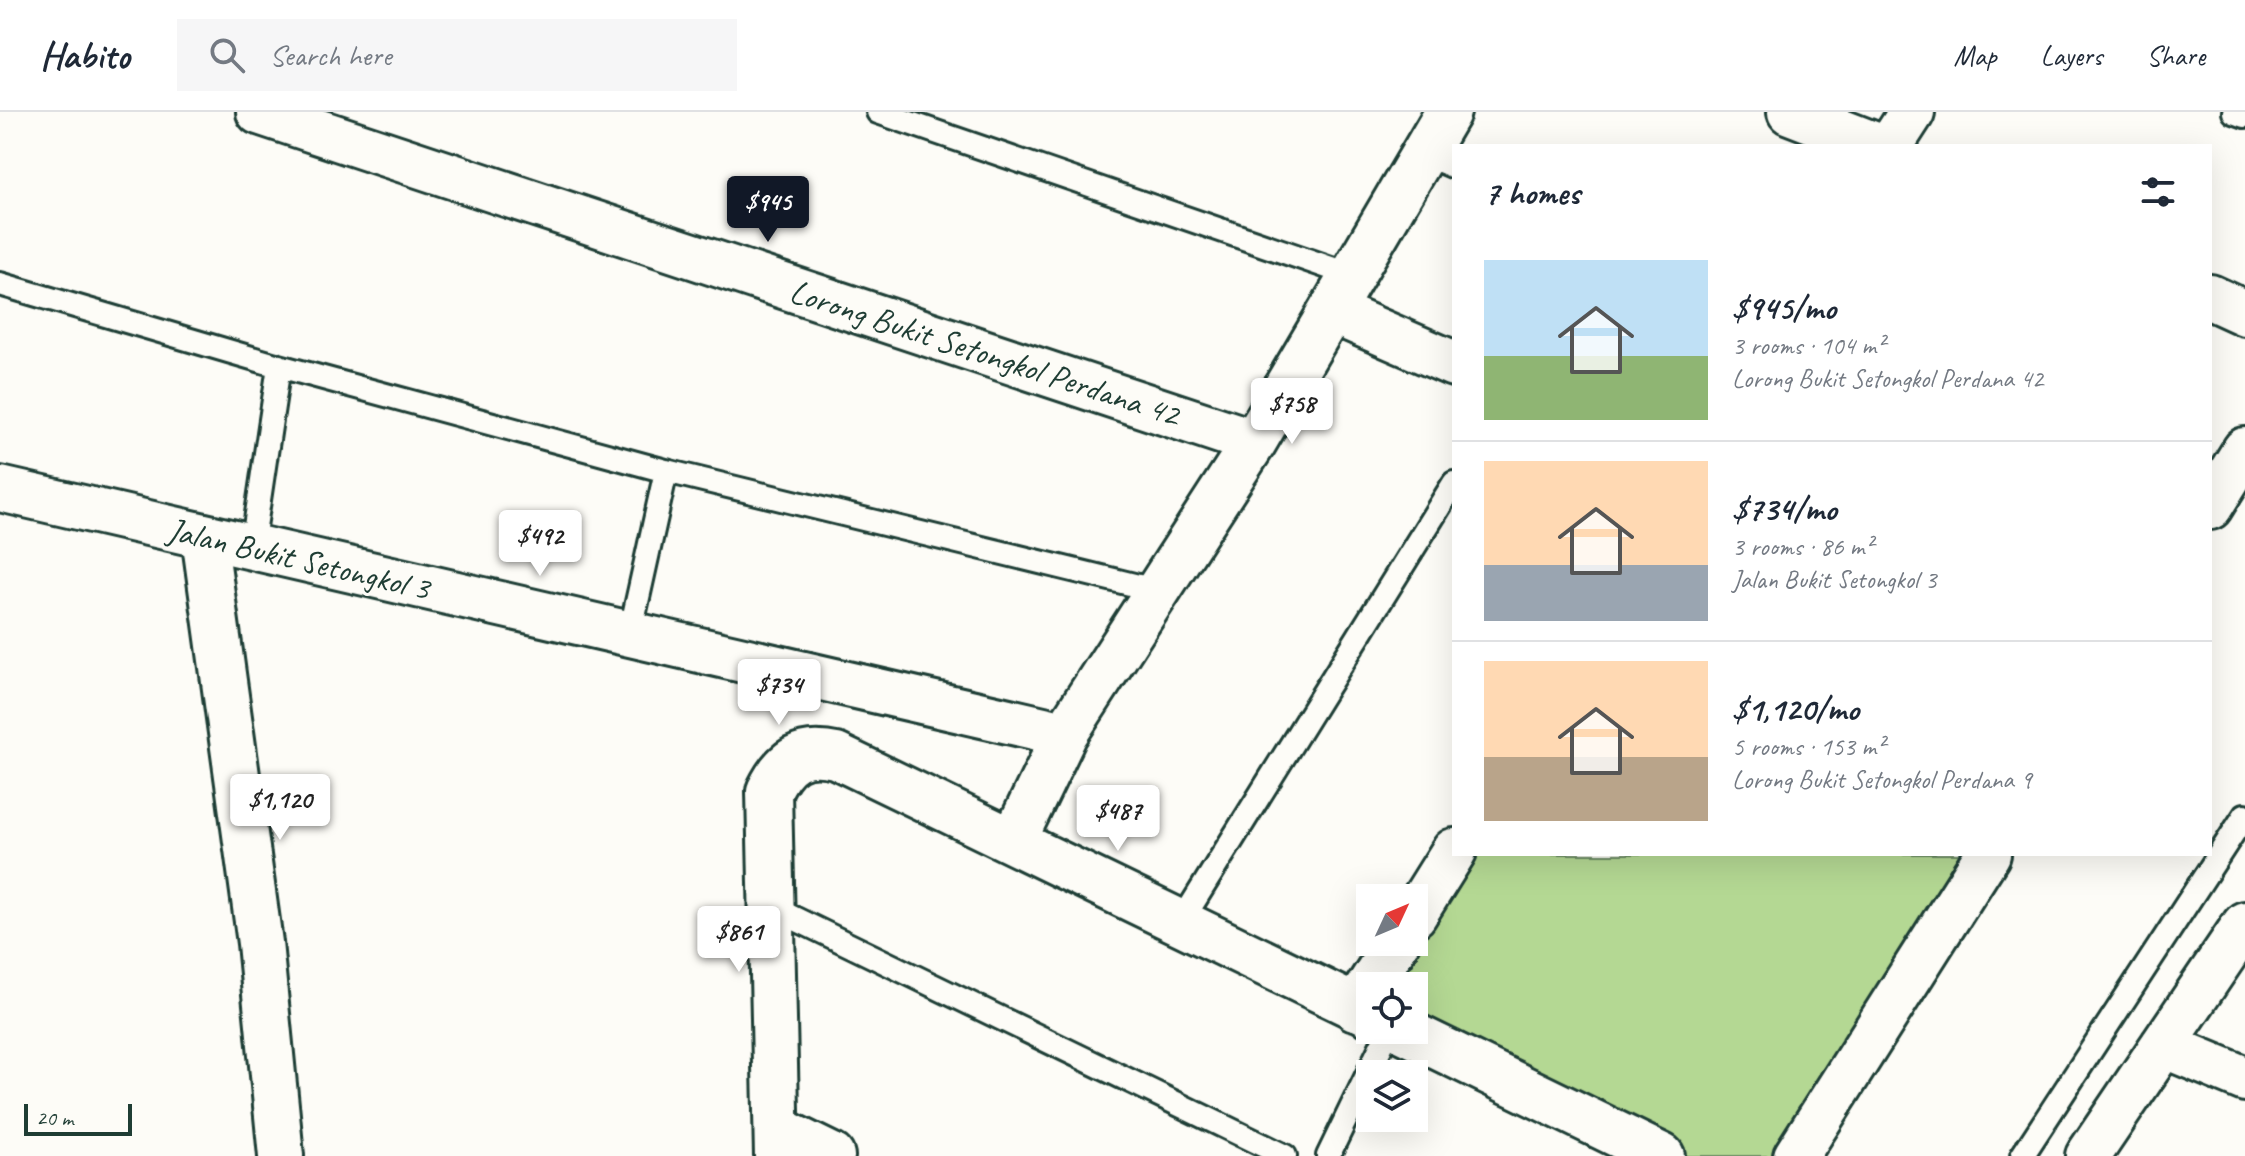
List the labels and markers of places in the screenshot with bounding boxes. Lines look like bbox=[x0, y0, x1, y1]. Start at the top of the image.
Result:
pin: $945 bbox=[721, 176, 815, 244]
pin: $758 bbox=[1245, 378, 1339, 446]
pin: $492 bbox=[493, 510, 587, 578]
pin: $734 bbox=[732, 659, 826, 727]
pin: $1,120 bbox=[215, 774, 345, 842]
pin: $487 bbox=[1071, 785, 1165, 853]
pin: $861 bbox=[692, 906, 786, 974]

